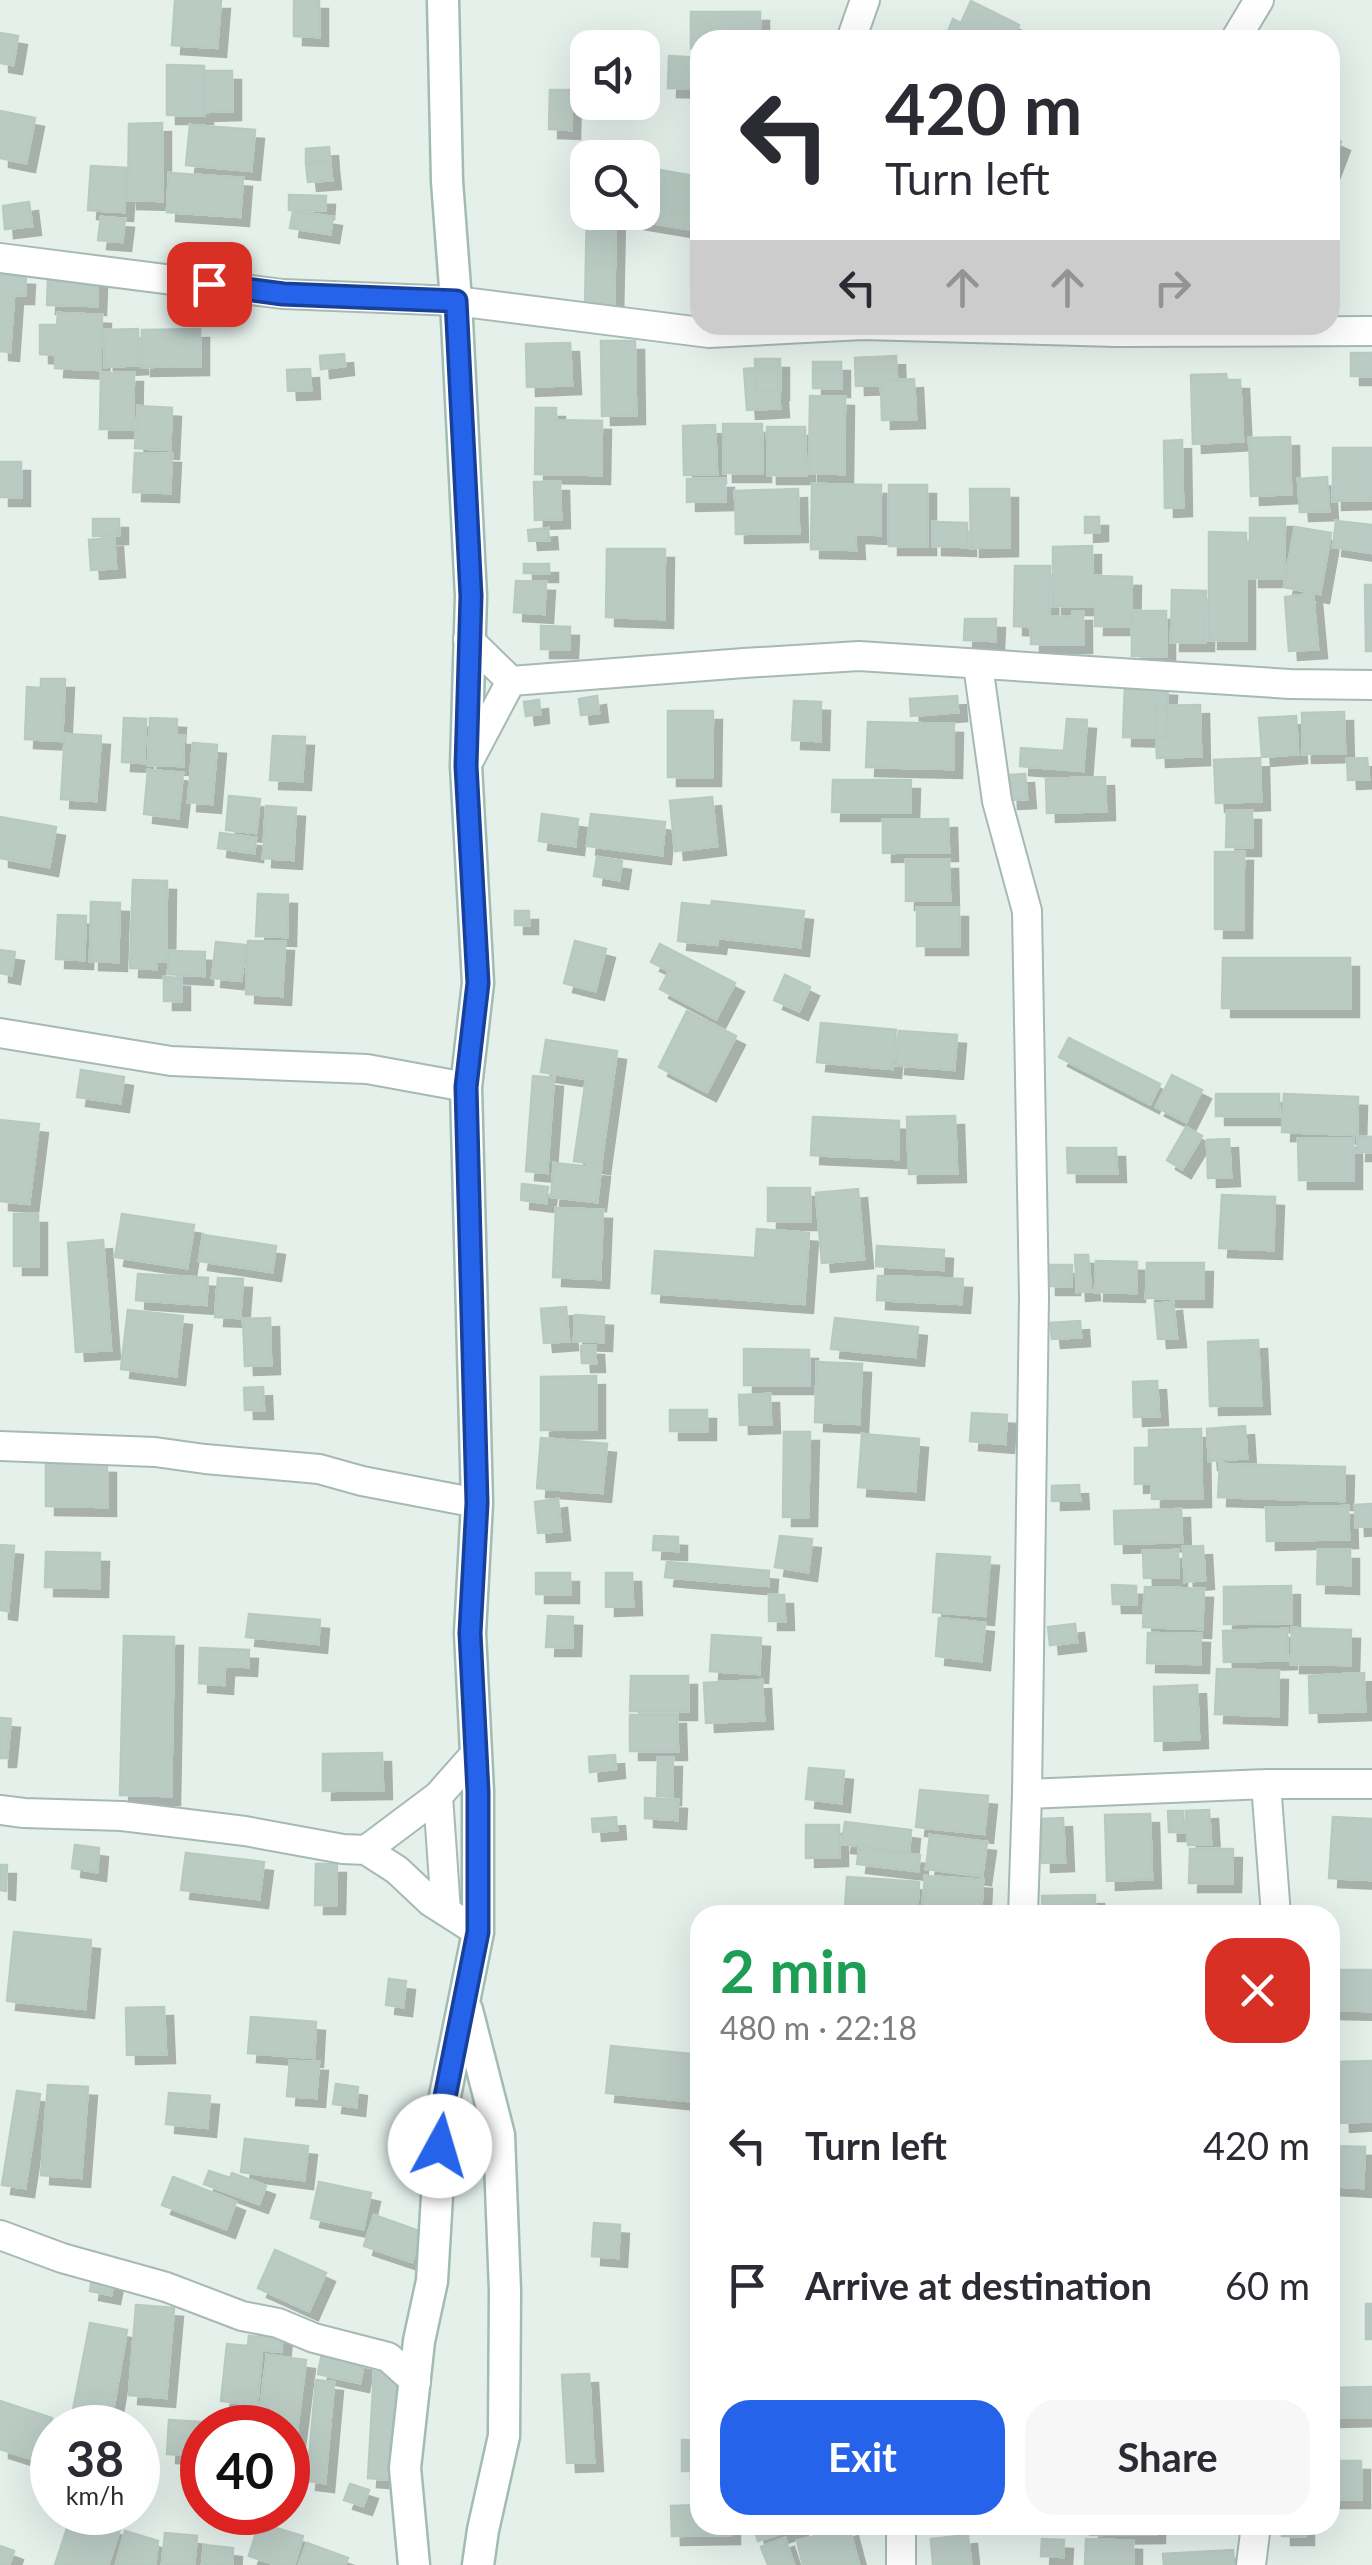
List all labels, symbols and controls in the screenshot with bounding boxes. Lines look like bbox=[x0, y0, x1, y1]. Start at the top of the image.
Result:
map controls bbox=[570, 30, 660, 230]
button: sound bbox=[570, 30, 660, 120]
text: 420 m bbox=[885, 66, 1082, 150]
icon: left bbox=[720, 70, 850, 200]
button: search bbox=[570, 140, 660, 230]
text: Turn left bbox=[885, 151, 1050, 205]
pin bbox=[167, 242, 252, 327]
icon: arrive bbox=[182, 257, 237, 312]
icon: left bbox=[830, 260, 885, 315]
icon: ahead bbox=[935, 260, 990, 315]
icon: ahead bbox=[1040, 260, 1095, 315]
icon: right bbox=[1145, 260, 1200, 315]
text: 2 min bbox=[720, 1934, 869, 2006]
button: close bbox=[1205, 1938, 1310, 2043]
text: 480 m · 22:18 bbox=[720, 2008, 917, 2047]
position arrow bbox=[388, 2094, 492, 2198]
icon: left bbox=[720, 2118, 775, 2173]
text: Turn left bbox=[805, 2122, 947, 2168]
text: 420 m bbox=[1203, 2122, 1310, 2168]
icon: arrive bbox=[720, 2258, 775, 2313]
text: Arrive at destination bbox=[805, 2262, 1152, 2308]
text: 60 m bbox=[1225, 2262, 1310, 2308]
button: Exit bbox=[720, 2400, 1005, 2515]
button: Share bbox=[1025, 2400, 1310, 2515]
speed limit sign: 40 bbox=[180, 2405, 310, 2535]
text: 38 bbox=[66, 2428, 124, 2488]
text: km/h bbox=[66, 2480, 124, 2510]

